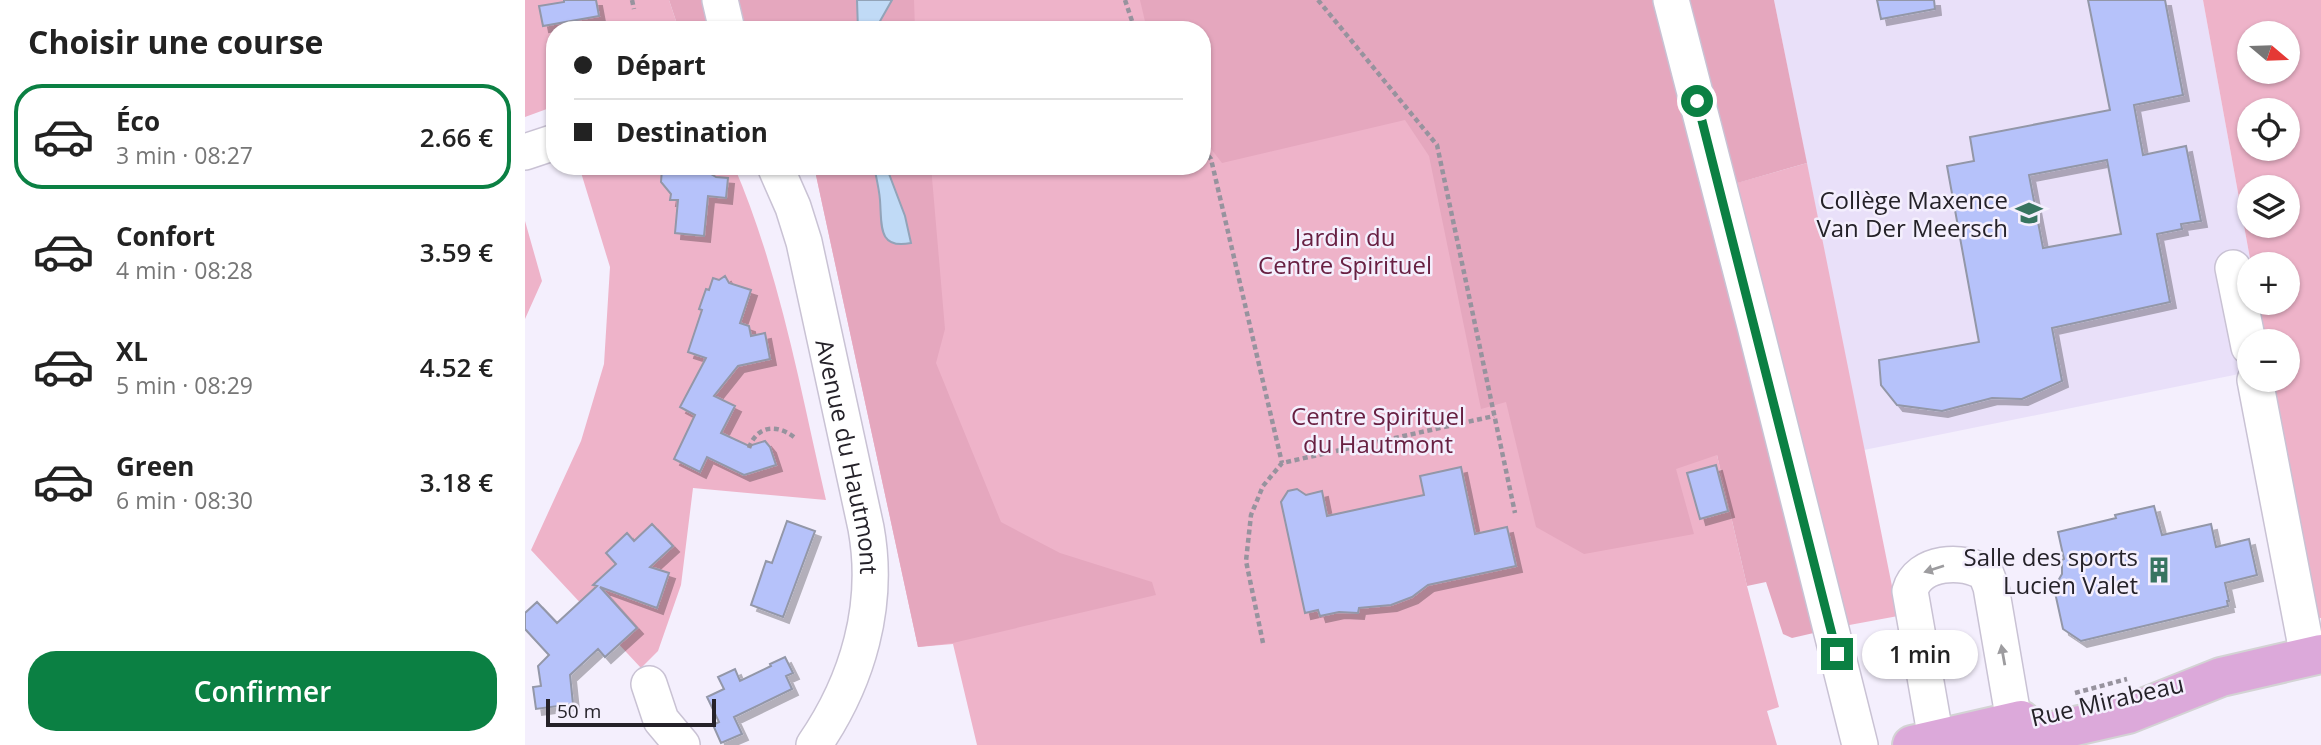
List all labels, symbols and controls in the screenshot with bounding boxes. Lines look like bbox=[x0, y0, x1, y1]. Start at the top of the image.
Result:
text: Choisir une course bbox=[28, 20, 323, 63]
north arrow bbox=[2237, 21, 2299, 84]
map controls bbox=[2237, 21, 2300, 392]
text: Départ bbox=[616, 47, 706, 83]
route start bbox=[1681, 85, 1713, 117]
button: locate bbox=[2237, 98, 2300, 161]
text: Éco bbox=[116, 103, 160, 139]
icon: car bbox=[32, 105, 95, 168]
text: Destination bbox=[616, 114, 768, 150]
text: 2.66 € bbox=[420, 119, 493, 155]
text: 3 min · 08:27 bbox=[116, 139, 253, 171]
button: layers bbox=[2237, 175, 2300, 238]
place label: Collège Maxence Van Der Meersch bbox=[1816, 183, 2008, 244]
school or university icon: Collège Maxence Van Der Meersch bbox=[2014, 198, 2044, 228]
text: Confort bbox=[116, 218, 215, 254]
icon: car bbox=[32, 220, 95, 283]
park label: Jardin du Centre Spirituel bbox=[1258, 220, 1432, 281]
text: 3.59 € bbox=[420, 234, 493, 270]
button: + bbox=[2237, 252, 2300, 315]
text: 4 min · 08:28 bbox=[116, 254, 253, 286]
button: − bbox=[2237, 329, 2300, 392]
text: XL bbox=[116, 333, 148, 369]
icon: car bbox=[32, 335, 95, 398]
street label: Avenue du Hautmont bbox=[809, 336, 887, 575]
text: 4.52 € bbox=[420, 349, 493, 385]
text: 5 min · 08:29 bbox=[116, 369, 253, 401]
park label: Centre Spirituel du Hautmont bbox=[1291, 399, 1465, 460]
text: Green bbox=[116, 448, 194, 484]
icon: car bbox=[32, 450, 95, 513]
text: 3.18 € bbox=[420, 464, 493, 500]
text: 6 min · 08:30 bbox=[116, 484, 253, 516]
place label: Salle des sports Lucien Valet bbox=[1963, 540, 2138, 601]
building icon: Salle des sports Lucien Valet bbox=[2144, 555, 2174, 585]
one-way arrow bbox=[1923, 564, 1944, 575]
callout: 1 min bbox=[1861, 630, 1977, 678]
route end bbox=[1821, 638, 1853, 670]
text: 1 min bbox=[1889, 638, 1951, 670]
one-way arrow bbox=[1997, 644, 2008, 666]
button: Confirmer bbox=[28, 651, 497, 731]
street label: Rue Mirabeau bbox=[2027, 666, 2187, 734]
scale bar bbox=[546, 696, 716, 728]
text: 50 m bbox=[557, 698, 601, 724]

